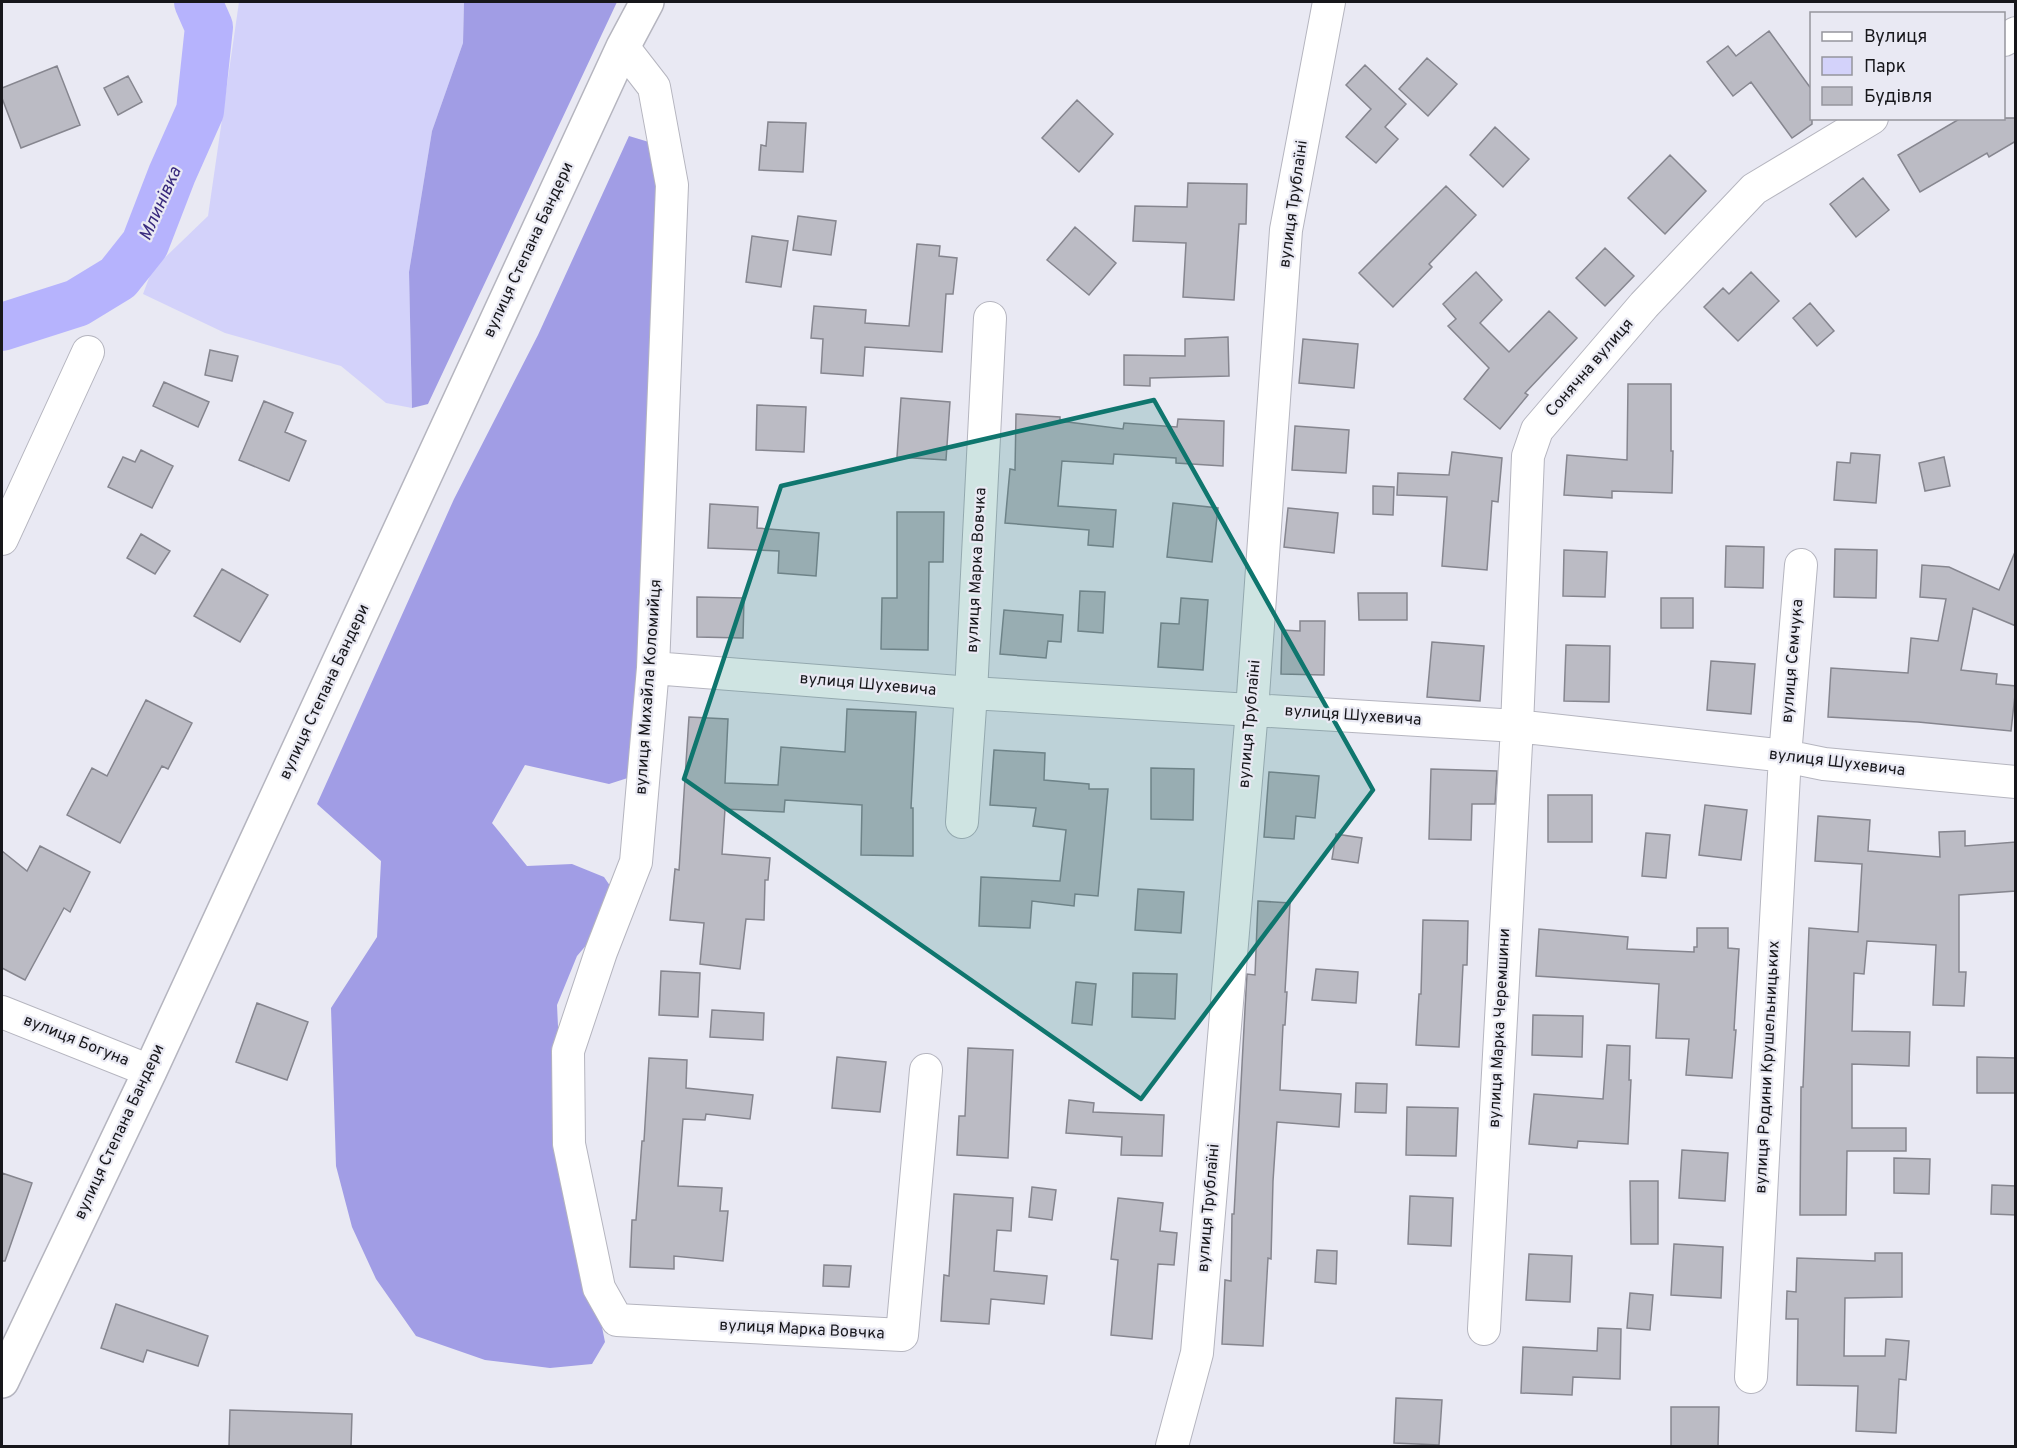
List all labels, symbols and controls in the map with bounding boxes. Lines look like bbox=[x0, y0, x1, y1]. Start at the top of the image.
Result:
legend bbox=[1810, 12, 2005, 120]
text: Вулиця bbox=[1864, 26, 1927, 49]
text: Парк bbox=[1864, 56, 1906, 79]
text: Будівля bbox=[1864, 86, 1932, 109]
street label: вулиця Трублаїні bbox=[1275, 139, 1313, 269]
street label: вулиця Степана Бандери bbox=[480, 159, 578, 341]
water label: Млинівка bbox=[135, 163, 188, 245]
street label: Сонячна вулиця bbox=[1542, 315, 1638, 421]
street label: вулиця Марка Вовчка bbox=[963, 487, 991, 653]
street label: вулиця Михайла Коломийця bbox=[631, 579, 667, 795]
street label: вулиця Семчука bbox=[1778, 598, 1808, 724]
street label: вулиця Степана Бандери bbox=[276, 601, 374, 783]
street label: вулиця Трублаїні bbox=[1234, 659, 1266, 789]
street label: вулиця Шухевича bbox=[799, 669, 937, 701]
street label: вулиця Шухевича bbox=[1284, 701, 1422, 731]
street label: вулиця Шухевича bbox=[1768, 745, 1906, 781]
street label: вулиця Марка Черемшини bbox=[1485, 928, 1515, 1128]
street label: вулиця Родини Крушельницьких bbox=[1751, 940, 1785, 1194]
street label: вулиця Богуна bbox=[20, 1011, 132, 1071]
street label: вулиця Степана Бандери bbox=[71, 1041, 169, 1223]
street label: вулиця Трублаїні bbox=[1193, 1143, 1225, 1273]
street label: вулиця Марка Вовчка bbox=[719, 1316, 885, 1344]

